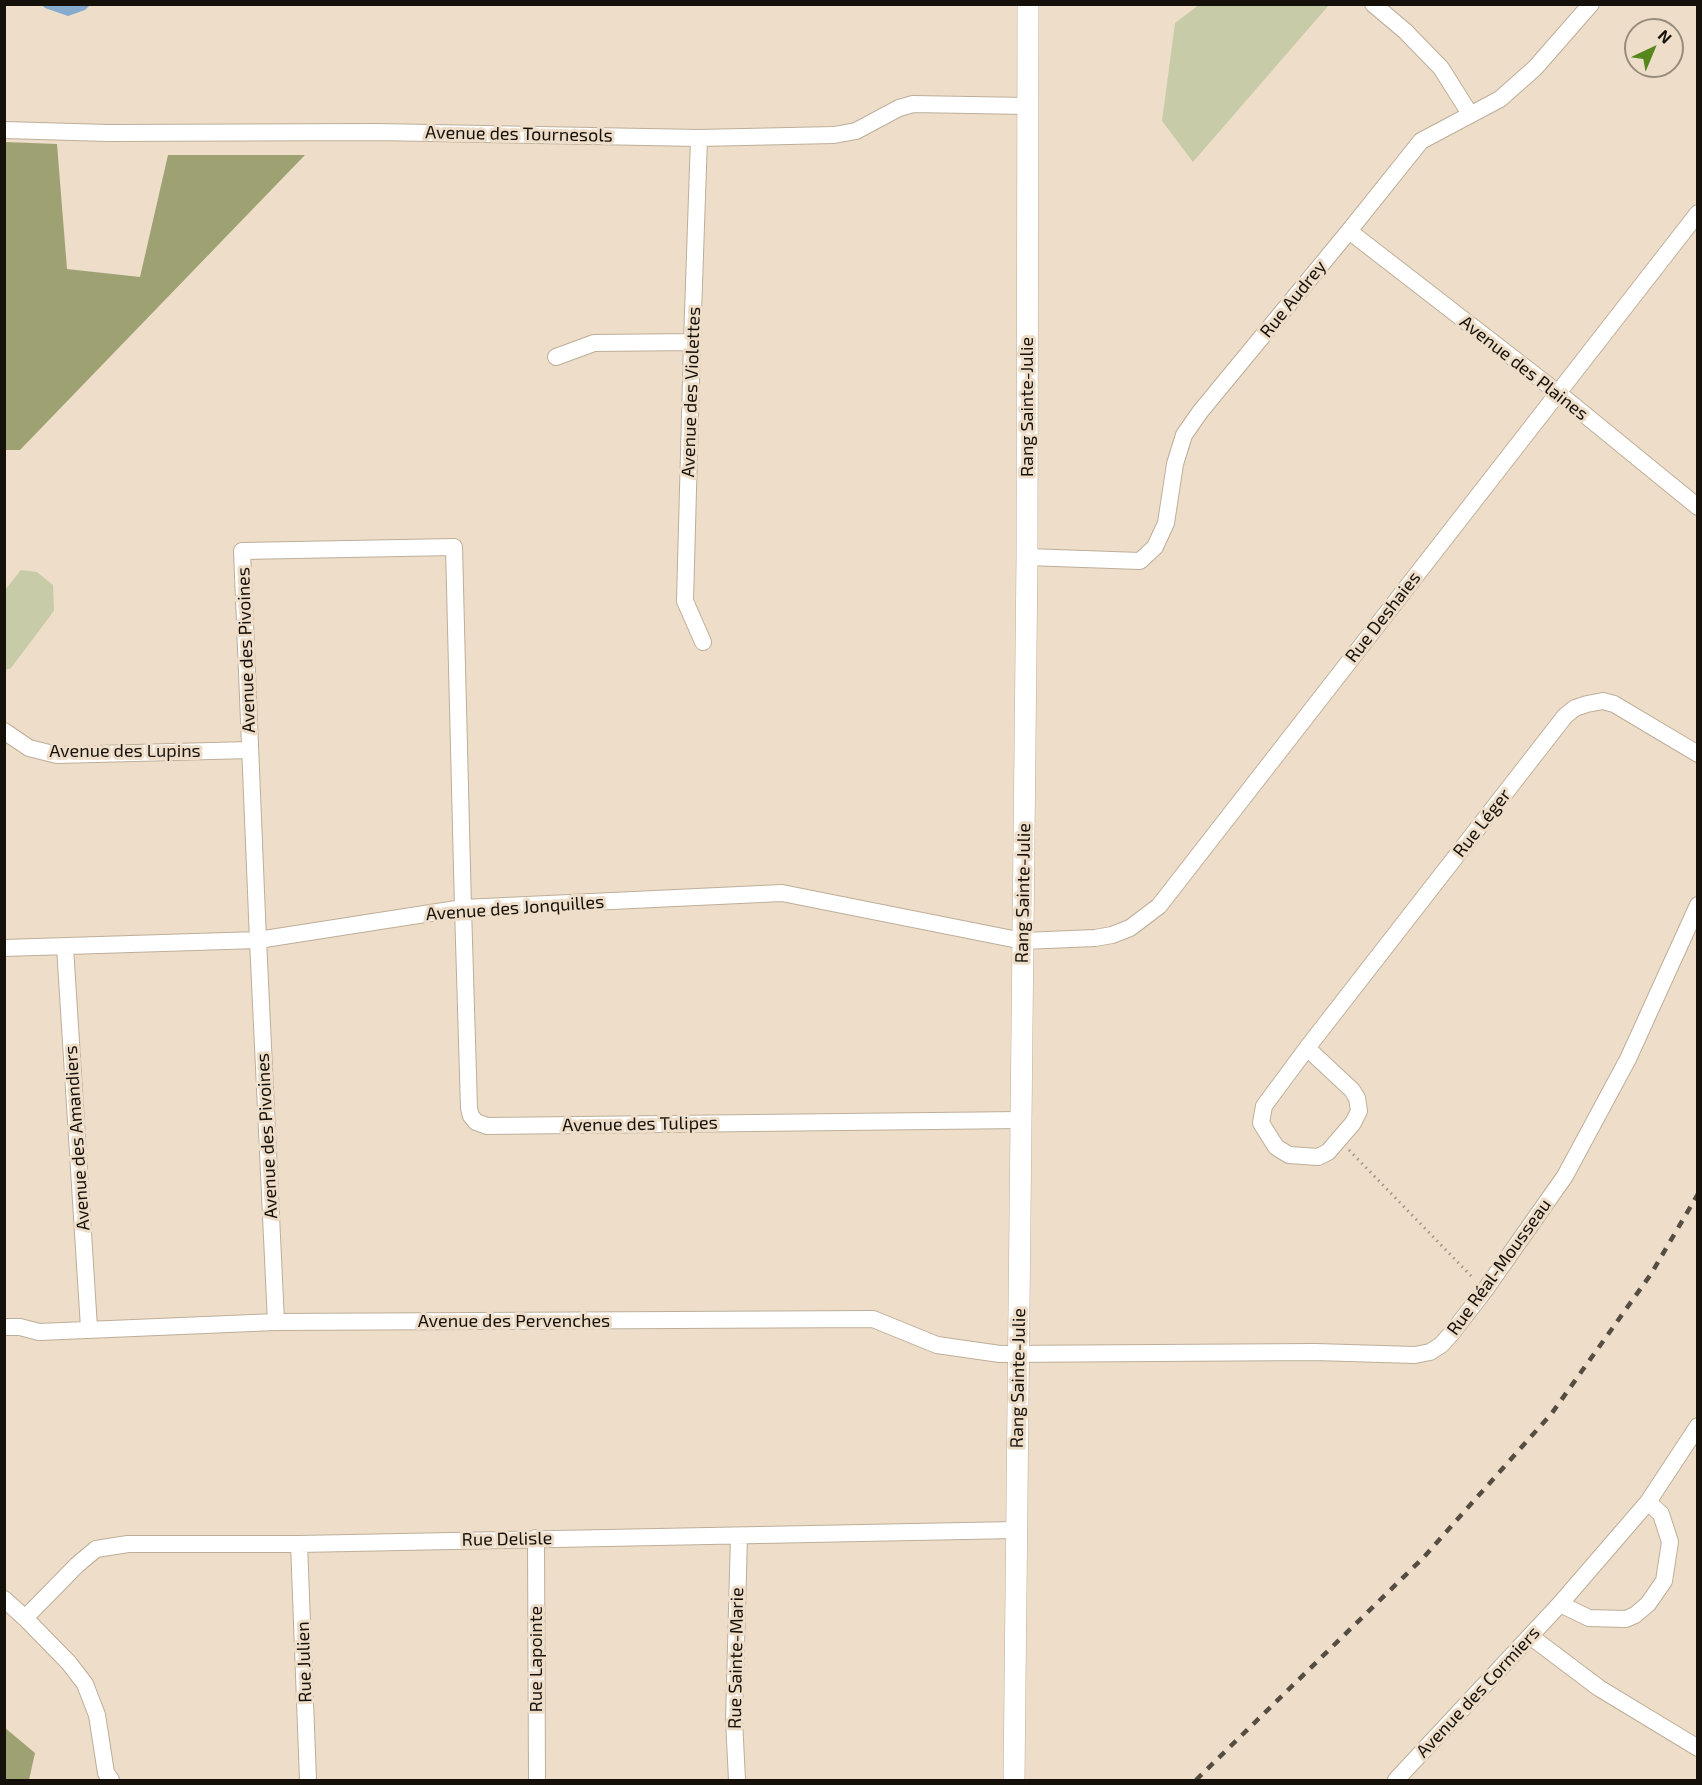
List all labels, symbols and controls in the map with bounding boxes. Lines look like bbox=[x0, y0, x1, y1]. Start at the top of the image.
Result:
north arrow bbox=[1624, 18, 1684, 78]
text: N bbox=[1655, 25, 1676, 47]
street label: Avenue des Tournesols bbox=[425, 122, 613, 146]
street label: Rue Audrey bbox=[1255, 256, 1331, 342]
street label: Avenue des Violettes bbox=[677, 306, 705, 478]
street label: Avenue des Plaines bbox=[1455, 311, 1593, 425]
street label: Rang Sainte-Julie bbox=[1016, 337, 1038, 477]
street label: Avenue des Pivoines bbox=[232, 567, 260, 733]
street label: Rue Deshaies bbox=[1341, 567, 1425, 667]
street label: Avenue des Lupins bbox=[49, 740, 201, 762]
street label: Rue Léger bbox=[1449, 785, 1515, 861]
street label: Rang Sainte-Julie bbox=[1011, 823, 1035, 963]
street label: Avenue des Jonquilles bbox=[425, 891, 605, 925]
street label: Avenue des Amandiers bbox=[60, 1045, 94, 1231]
street label: Avenue des Pivoines bbox=[252, 1053, 282, 1219]
street label: Avenue des Tulipes bbox=[562, 1112, 718, 1136]
street label: Rue Réal-Mousseau bbox=[1442, 1195, 1556, 1339]
street label: Rang Sainte-Julie bbox=[1006, 1308, 1030, 1448]
street label: Avenue des Pervenches bbox=[418, 1310, 610, 1332]
street label: Rue Delisle bbox=[461, 1527, 553, 1551]
street label: Rue Sainte-Marie bbox=[724, 1587, 748, 1729]
street label: Rue Lapointe bbox=[525, 1606, 547, 1712]
street label: Rue Julien bbox=[292, 1621, 316, 1703]
street label: Avenue des Cormiers bbox=[1412, 1622, 1544, 1762]

